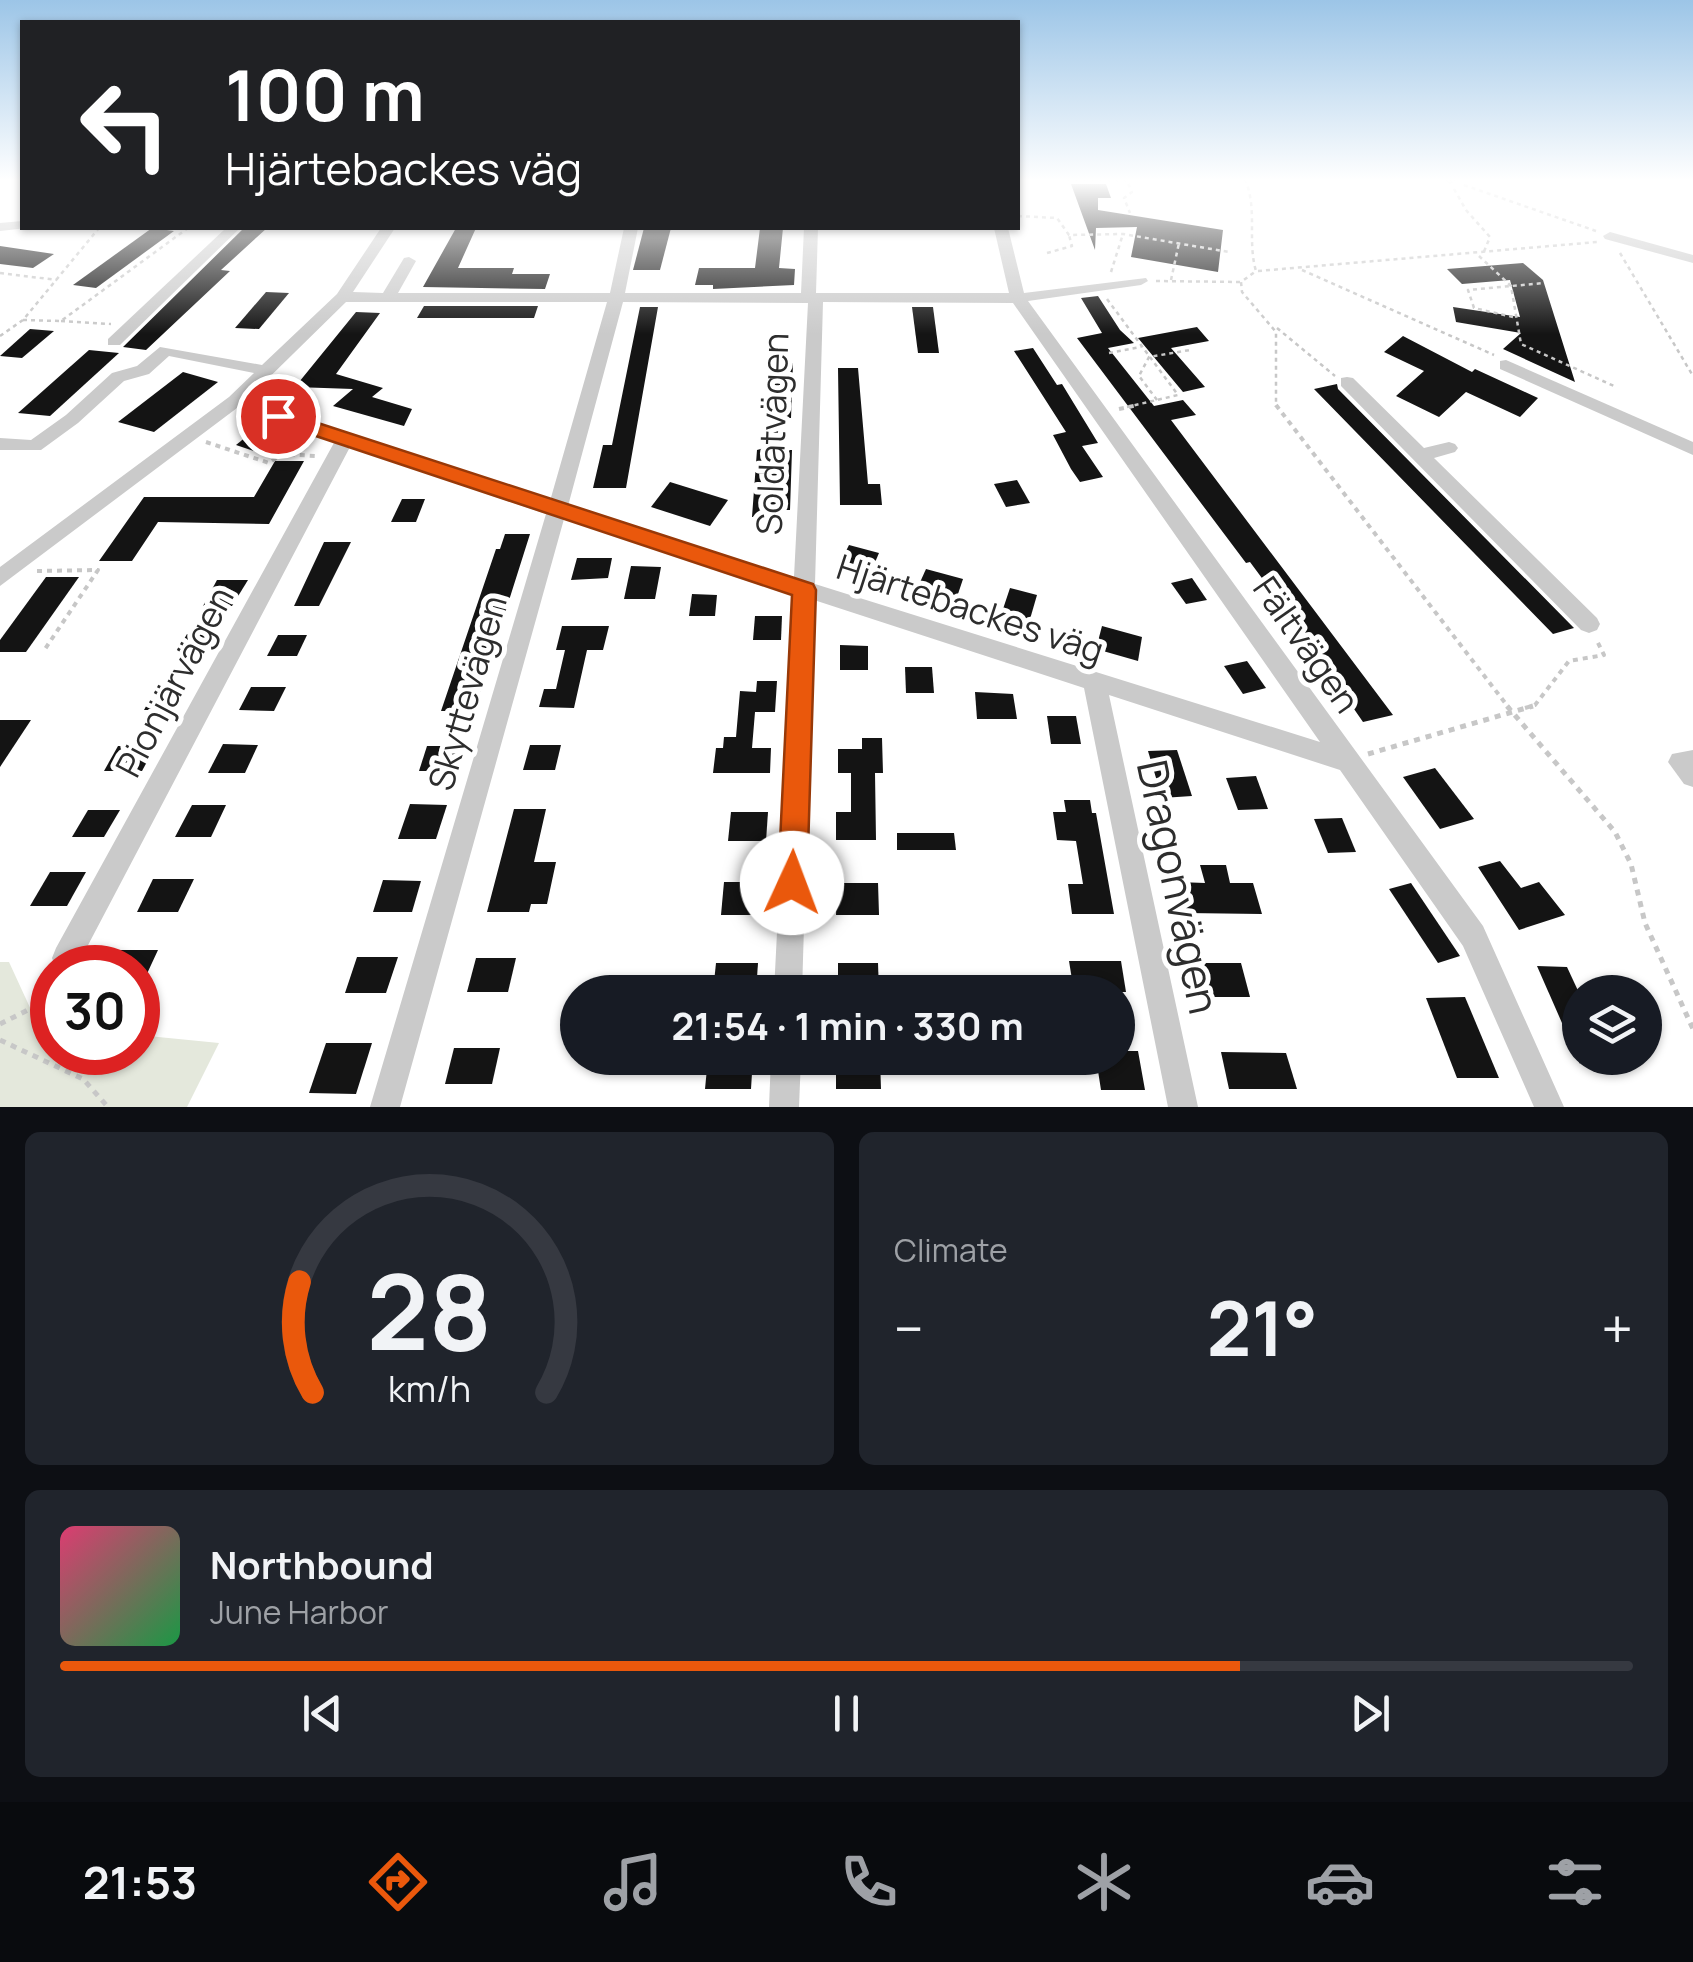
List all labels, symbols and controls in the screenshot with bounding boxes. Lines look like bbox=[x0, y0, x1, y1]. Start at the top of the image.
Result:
text: 100 m bbox=[225, 46, 425, 142]
icon: left bbox=[60, 60, 190, 190]
text: Hjärtebackes väg bbox=[225, 137, 582, 199]
street label: Soldatvägen bbox=[744, 332, 800, 536]
pin bbox=[236, 374, 321, 459]
icon: arrive bbox=[251, 389, 306, 444]
street label: Hjärtebackes väg bbox=[831, 542, 1110, 674]
street label: Fältvägen bbox=[1242, 567, 1371, 722]
street label: Pionjärvägen bbox=[104, 578, 244, 785]
street label: Skyttevägen bbox=[416, 590, 518, 796]
street label: Dragonvägen bbox=[1124, 755, 1234, 1019]
position arrow bbox=[740, 831, 844, 935]
speed limit sign: 30 bbox=[30, 945, 160, 1075]
map controls bbox=[1562, 975, 1662, 1075]
button: layers bbox=[1562, 975, 1662, 1075]
text: 21:54 · 1 min · 330 m bbox=[671, 999, 1024, 1051]
text: Climate bbox=[894, 1228, 1008, 1272]
text: 28 bbox=[367, 1239, 492, 1381]
text: 21° bbox=[1207, 1276, 1318, 1379]
text: − bbox=[894, 1290, 924, 1366]
text: + bbox=[1601, 1290, 1633, 1366]
text: km/h bbox=[388, 1364, 471, 1413]
text: Northbound bbox=[210, 1538, 434, 1590]
text: June Harbor bbox=[210, 1590, 388, 1634]
icon: previous bbox=[295, 1686, 350, 1741]
icon: pause bbox=[819, 1686, 874, 1741]
icon: next bbox=[1343, 1686, 1398, 1741]
icon: directions bbox=[363, 1847, 433, 1917]
icon: music bbox=[598, 1847, 668, 1917]
icon: phone bbox=[834, 1847, 904, 1917]
icon: climate bbox=[1069, 1847, 1139, 1917]
icon: car bbox=[1305, 1847, 1375, 1917]
icon: filters bbox=[1540, 1847, 1610, 1917]
text: 21:53 bbox=[83, 1851, 197, 1913]

